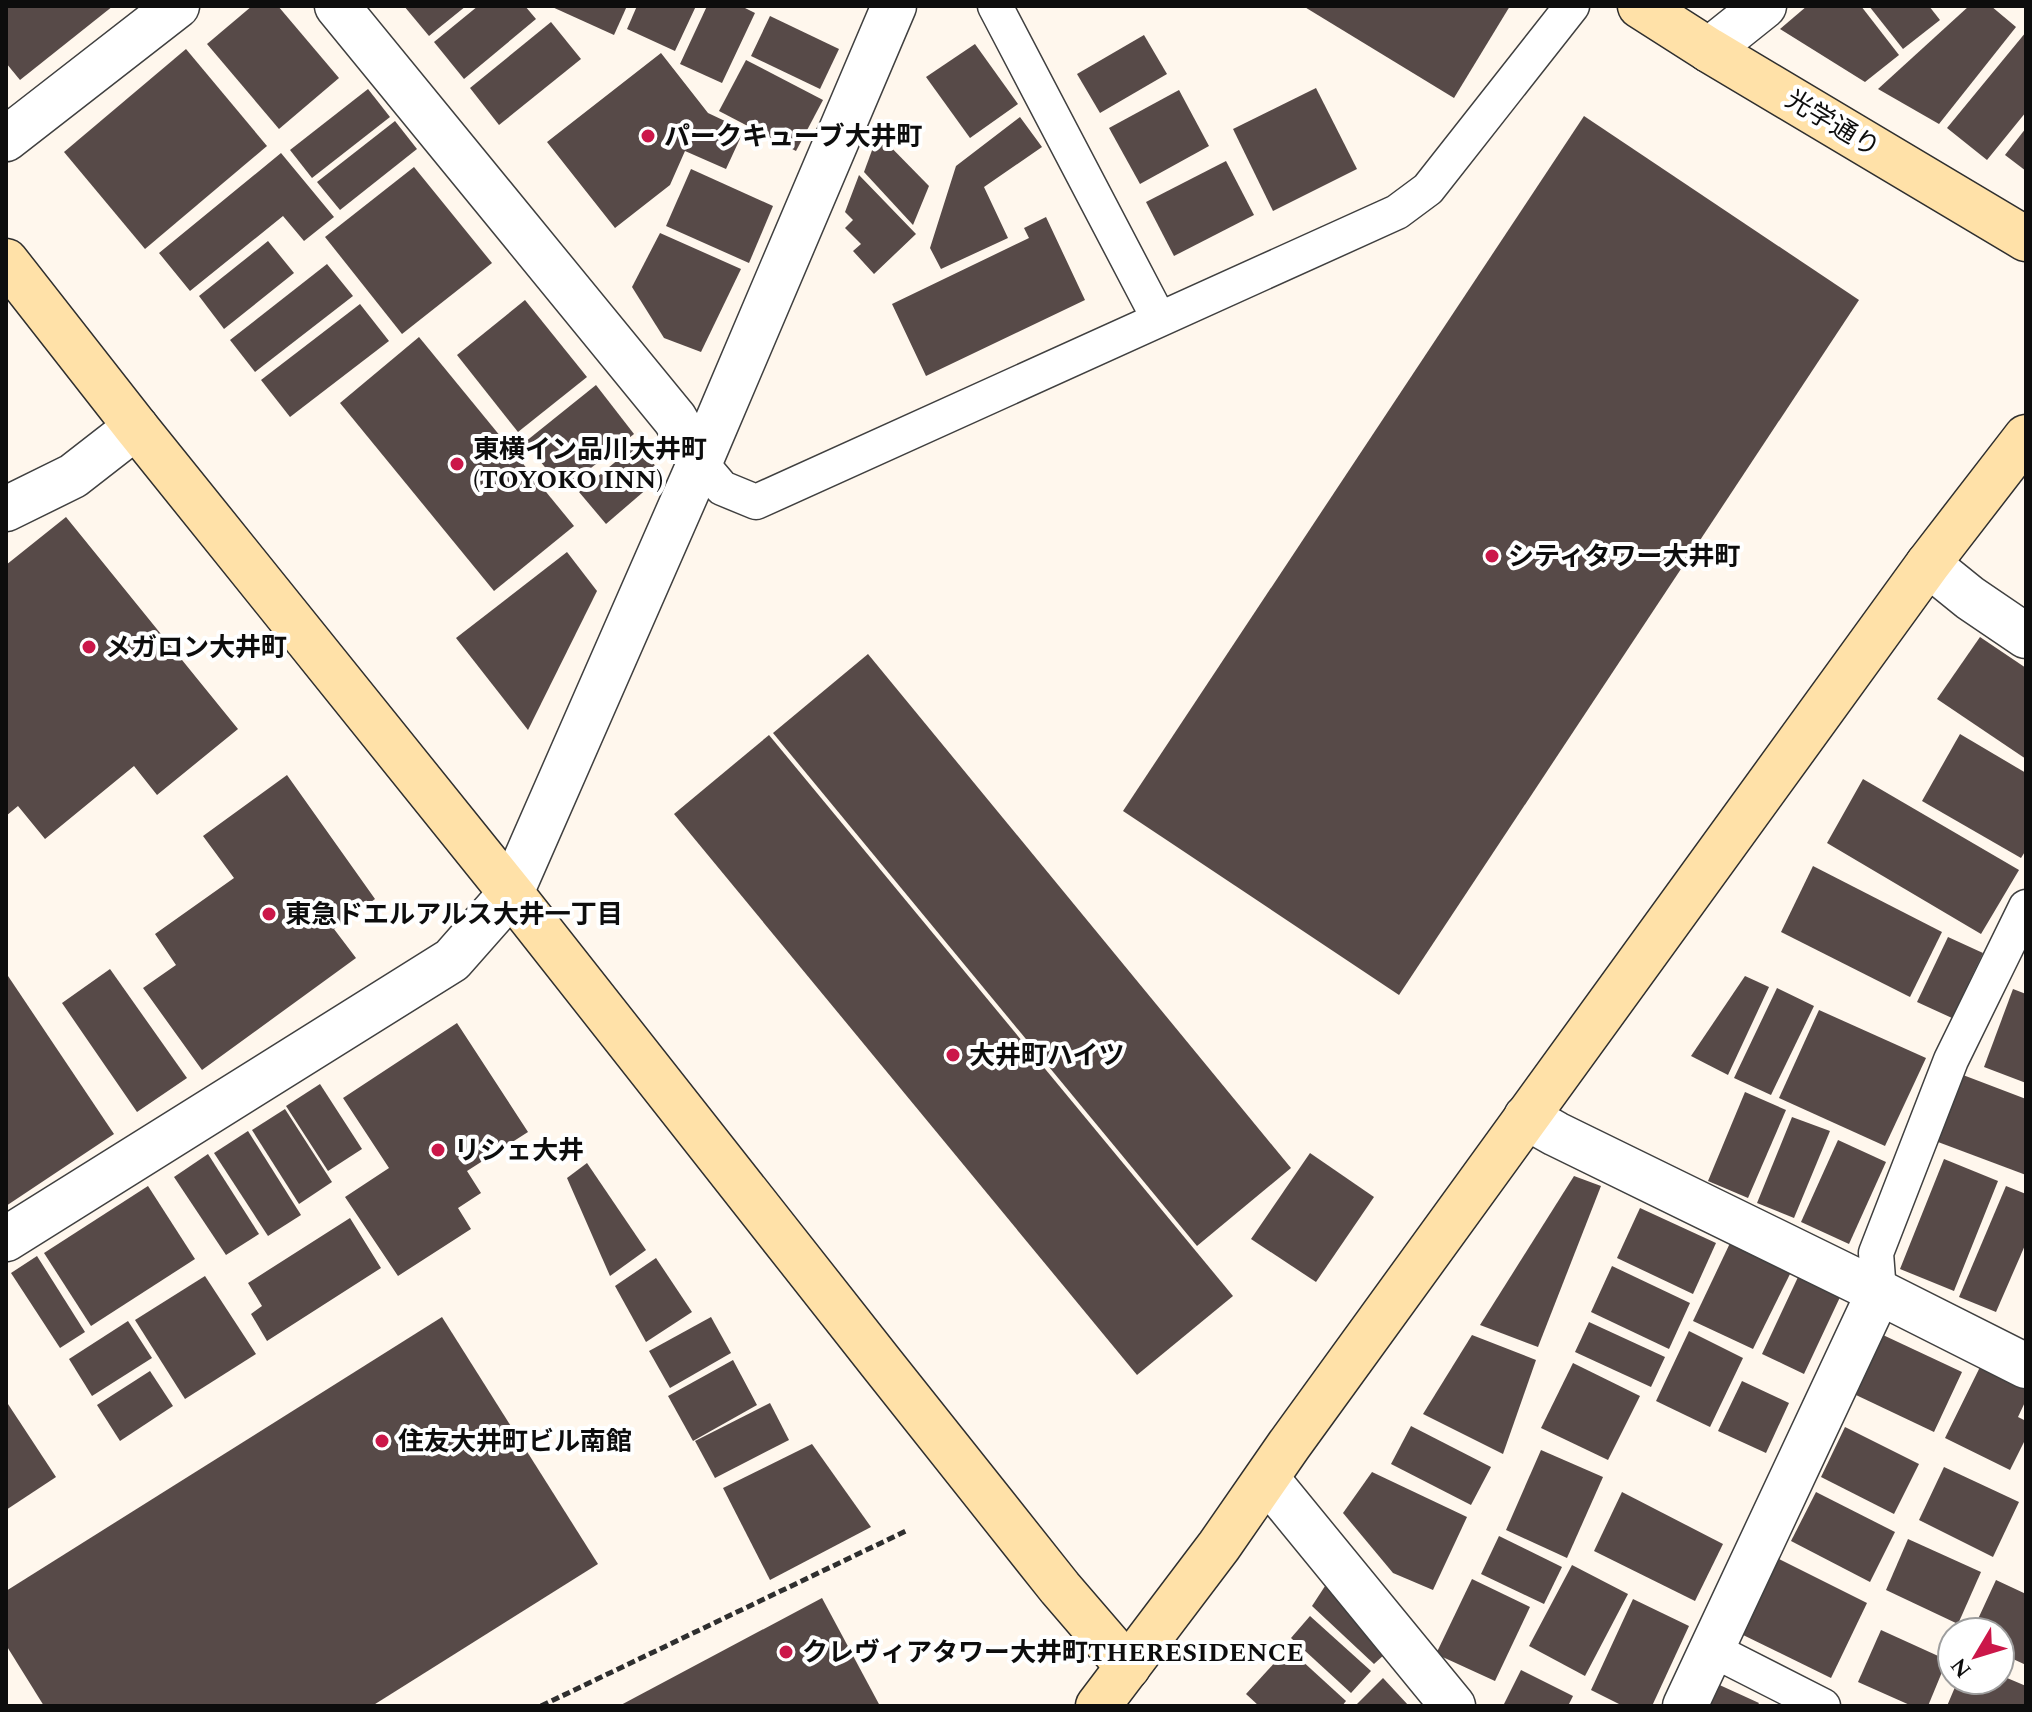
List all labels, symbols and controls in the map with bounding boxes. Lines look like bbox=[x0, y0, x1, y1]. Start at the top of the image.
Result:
street label: 光学通り bbox=[1778, 80, 1887, 168]
place label: パークキューブ大井町 bbox=[664, 117, 922, 157]
marker: パークキューブ大井町 bbox=[639, 127, 657, 145]
place label: 東横イン品川大井町 (TOYOKO INN) bbox=[473, 430, 707, 500]
marker: 東横イン品川大井町 (TOYOKO INN) bbox=[448, 455, 466, 473]
place label: シティタワー大井町 bbox=[1508, 537, 1740, 577]
marker: シティタワー大井町 bbox=[1483, 547, 1501, 565]
place label: メガロン大井町 bbox=[105, 628, 287, 668]
marker: メガロン大井町 bbox=[80, 638, 98, 656]
place label: 東急ドエルアルス大井一丁目 bbox=[285, 895, 623, 935]
marker: 東急ドエルアルス大井一丁目 bbox=[260, 905, 278, 923]
place label: 大井町ハイツ bbox=[969, 1036, 1124, 1076]
marker: 大井町ハイツ bbox=[944, 1046, 962, 1064]
place label: リシェ大井 bbox=[454, 1131, 584, 1171]
marker: リシェ大井 bbox=[429, 1141, 447, 1159]
place label: 住友大井町ビル南館 bbox=[398, 1422, 632, 1462]
marker: 住友大井町ビル南館 bbox=[373, 1432, 391, 1450]
north arrow bbox=[1936, 1616, 2016, 1696]
place label: クレヴィアタワー大井町THERESIDENCE bbox=[802, 1633, 1304, 1673]
marker: クレヴィアタワー大井町THERESIDENCE bbox=[777, 1643, 795, 1661]
text: N bbox=[1943, 1650, 1980, 1685]

